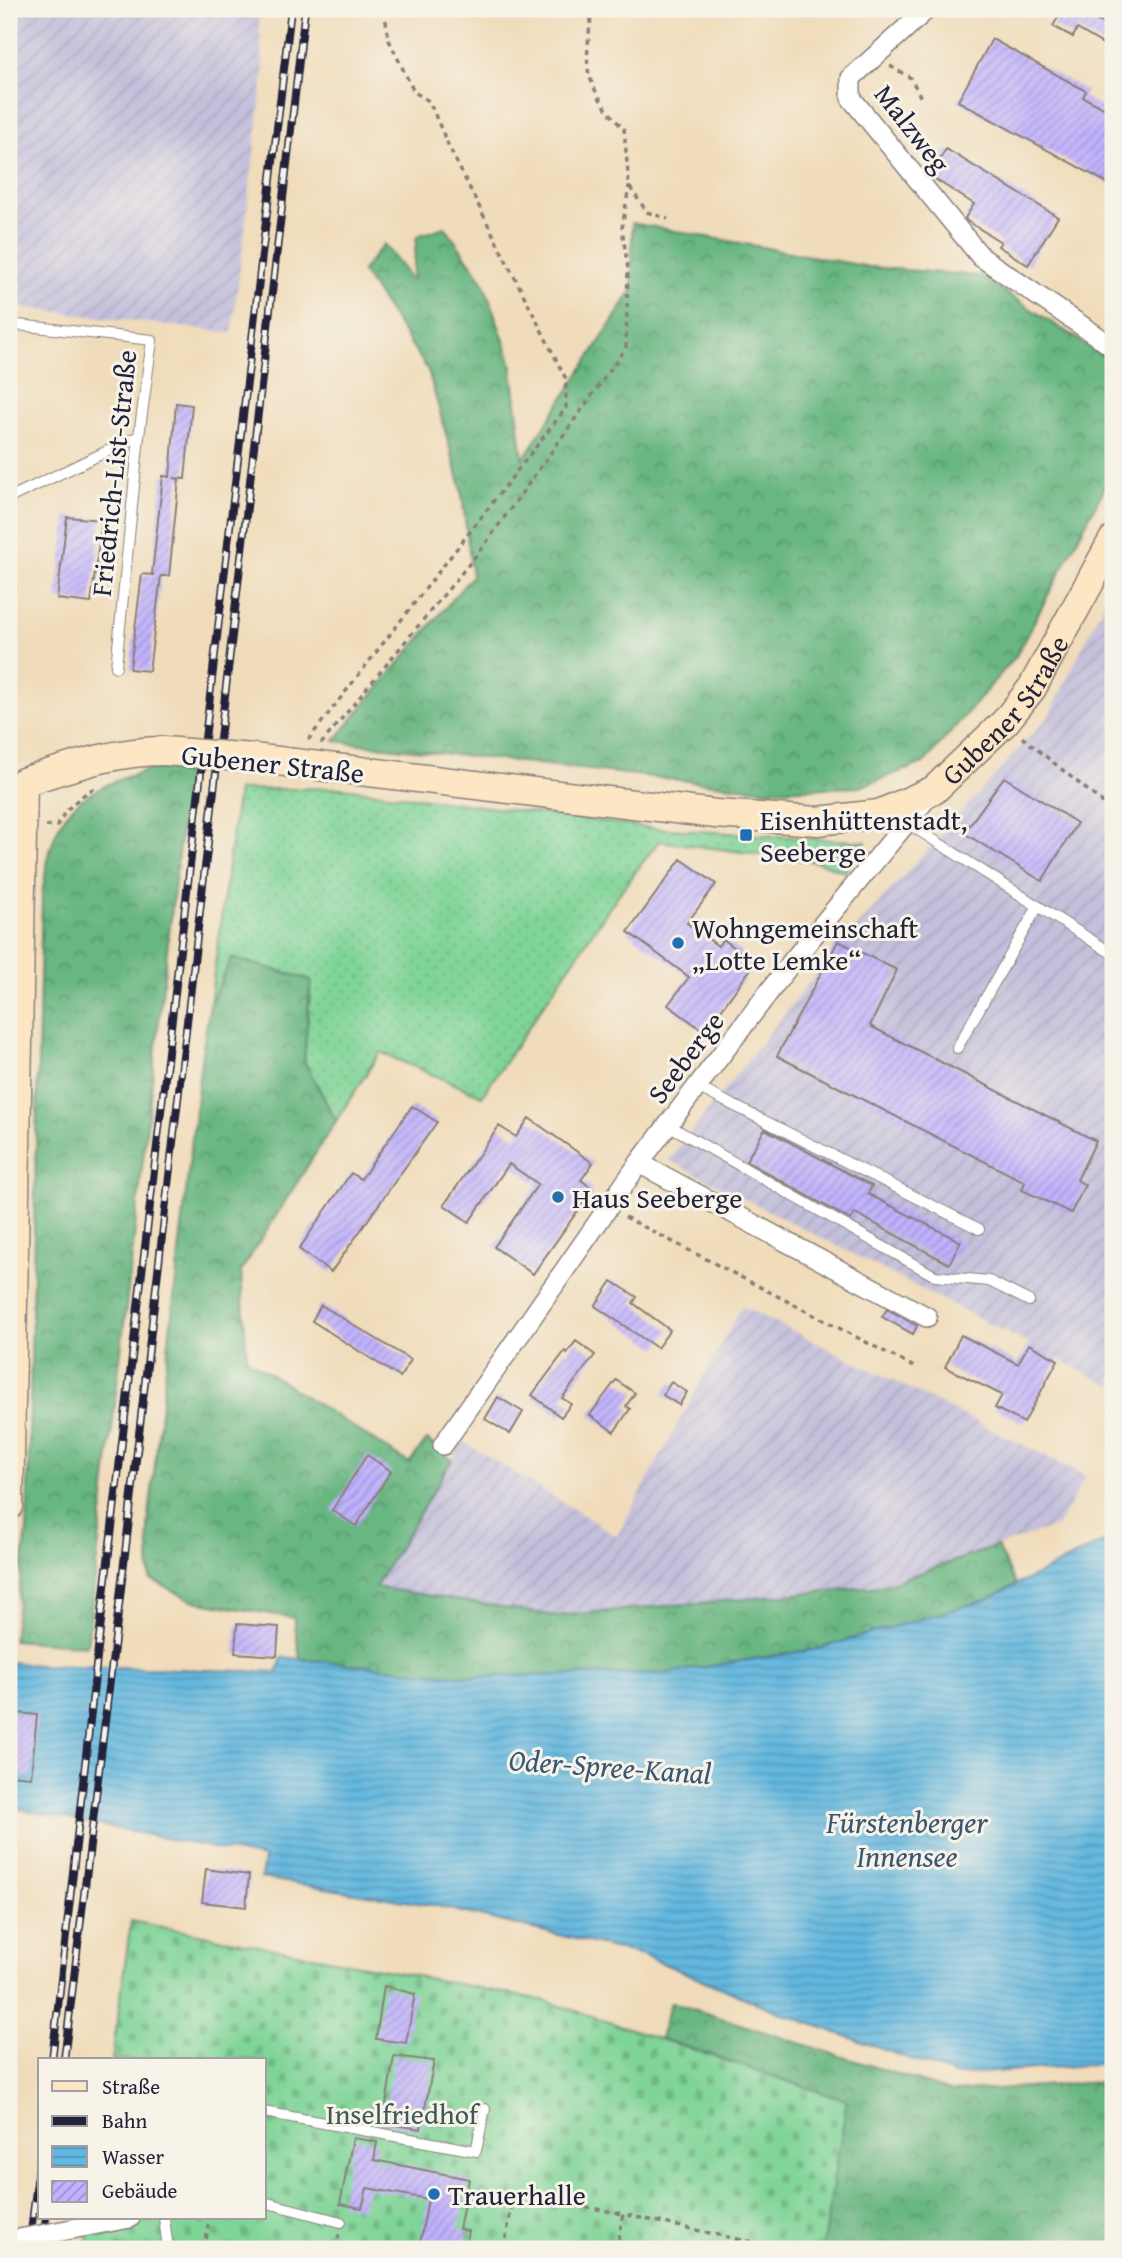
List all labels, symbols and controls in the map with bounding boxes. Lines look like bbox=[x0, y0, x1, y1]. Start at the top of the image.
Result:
street label: Malzweg bbox=[865, 75, 961, 181]
street label: Friedrich-List-Straße bbox=[80, 348, 146, 598]
street label: Gubener Straße bbox=[932, 627, 1078, 794]
street label: Gubener Straße bbox=[180, 733, 366, 793]
place label: Eisenhüttenstadt, Seeberge bbox=[760, 799, 967, 872]
marker: Eisenhüttenstadt, Seeberge bbox=[738, 827, 754, 843]
place label: Wohngemeinschaft „Lotte Lemke“ bbox=[692, 907, 918, 980]
marker: Wohngemeinschaft „Lotte Lemke“ bbox=[670, 935, 686, 951]
street label: Seeberge bbox=[637, 1002, 733, 1112]
place label: Haus Seeberge bbox=[572, 1177, 742, 1218]
marker: Haus Seeberge bbox=[550, 1189, 566, 1205]
water label: Oder-Spree-Kanal bbox=[507, 1737, 713, 1795]
water label: Fürstenberger Innensee bbox=[825, 1800, 988, 1878]
legend bbox=[38, 2058, 266, 2220]
text: Straße bbox=[102, 2071, 160, 2102]
park label: Inselfriedhof bbox=[326, 2093, 481, 2134]
text: Bahn bbox=[102, 2105, 148, 2136]
text: Wasser bbox=[102, 2141, 164, 2172]
place label: Trauerhalle bbox=[448, 2174, 586, 2215]
text: Gebäude bbox=[102, 2175, 178, 2206]
marker: Trauerhalle bbox=[426, 2186, 442, 2202]

